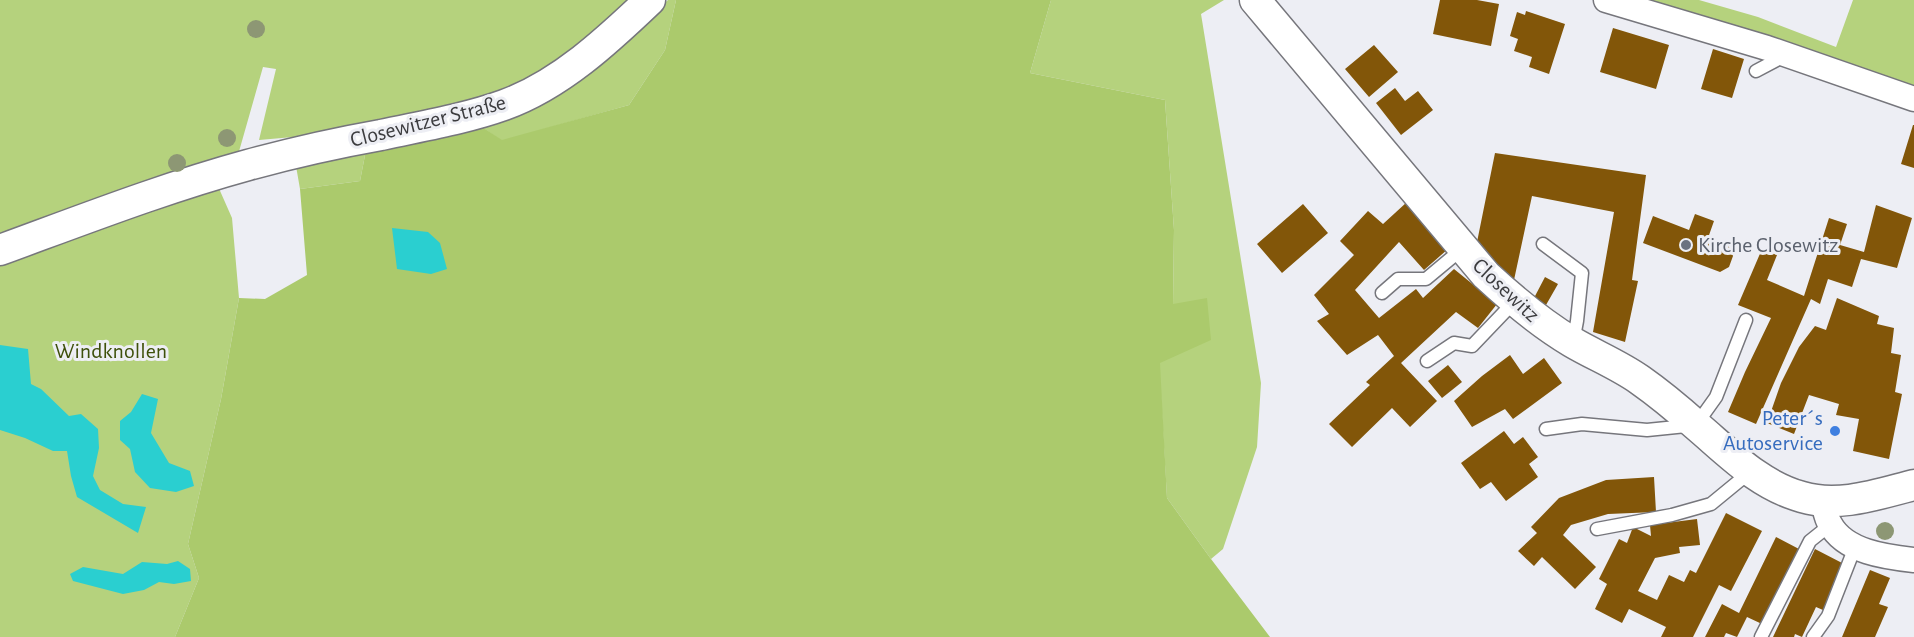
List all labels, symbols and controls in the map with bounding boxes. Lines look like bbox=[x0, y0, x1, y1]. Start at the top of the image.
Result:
street label: Closewitzer Straße bbox=[348, 91, 508, 151]
place label: Kirche Closewitz bbox=[1698, 234, 1838, 256]
marker: Kirche Closewitz bbox=[1679, 238, 1693, 252]
street label: Closewitz bbox=[1468, 254, 1544, 326]
park label: Windknollen bbox=[55, 340, 167, 362]
place label: Peter´s Autoservice bbox=[1723, 407, 1823, 454]
marker: Peter´s Autoservice bbox=[1828, 424, 1842, 438]

